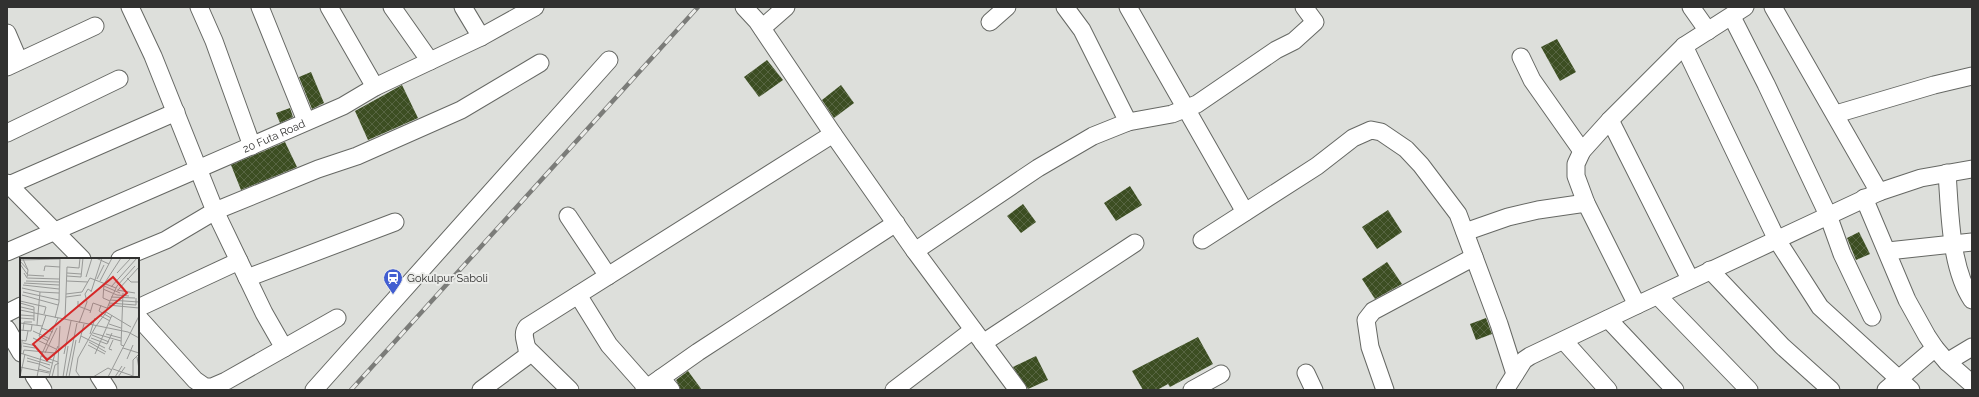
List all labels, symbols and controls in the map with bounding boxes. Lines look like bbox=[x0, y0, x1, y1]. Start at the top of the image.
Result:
street label: 20 Futa Road bbox=[241, 117, 307, 156]
inset map bbox=[20, 258, 139, 377]
station icon: Gokulpur Saboli bbox=[382, 267, 404, 295]
place label: Gokulpur Saboli bbox=[407, 272, 488, 285]

